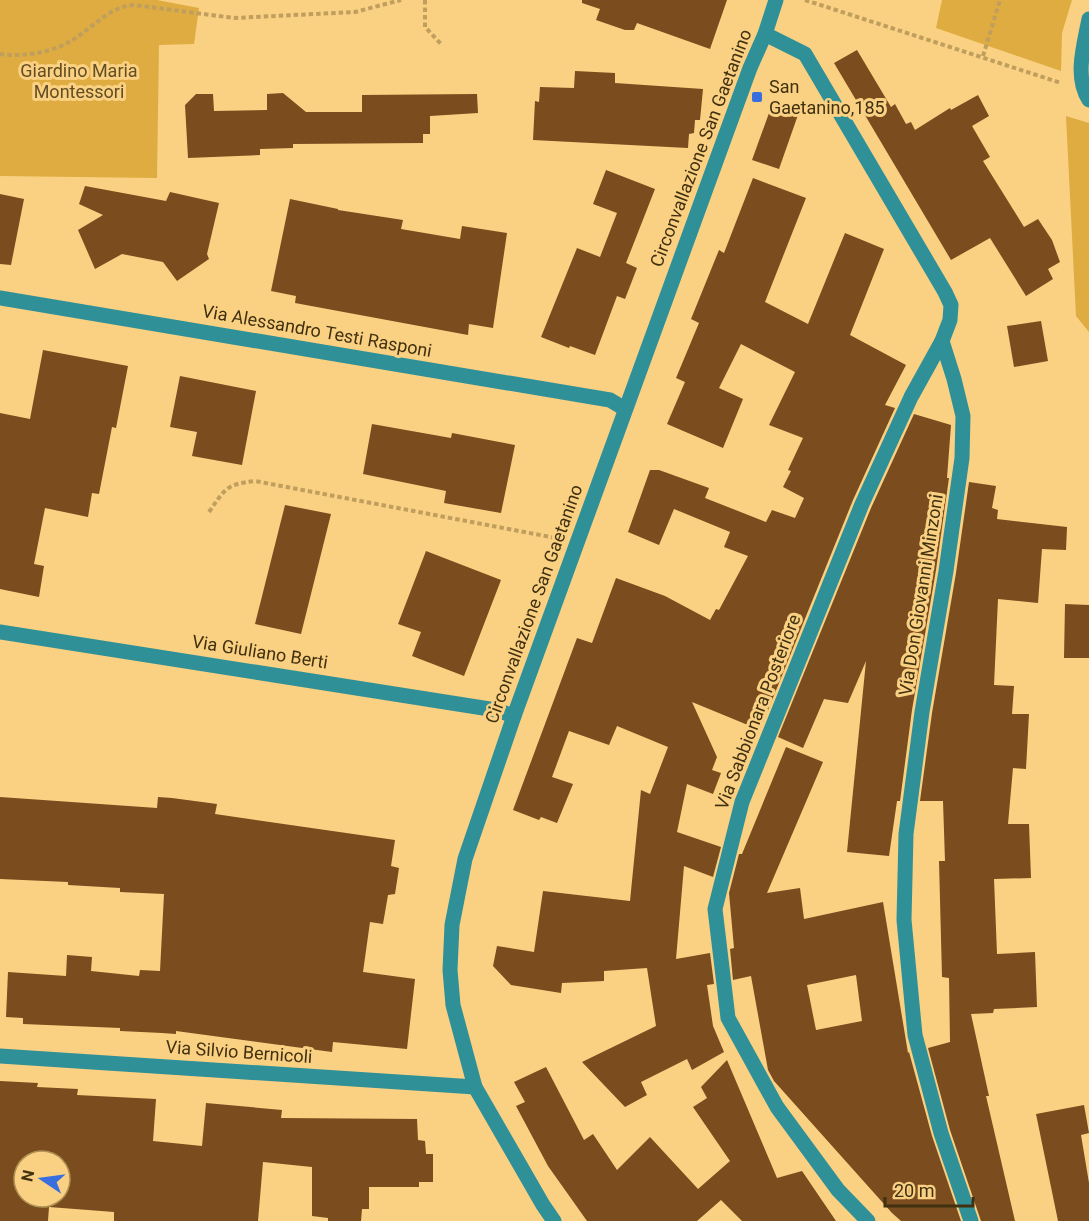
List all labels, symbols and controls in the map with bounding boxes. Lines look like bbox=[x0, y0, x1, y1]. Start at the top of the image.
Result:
street label: Circonvallazione San Gaetanino bbox=[645, 26, 756, 270]
park label: Giardino Maria Montessori bbox=[20, 60, 138, 102]
place label: San Gaetanino,185 bbox=[769, 76, 885, 118]
marker: San Gaetanino,185 bbox=[750, 90, 764, 104]
street label: Via Alessandro Testi Rasponi bbox=[201, 300, 434, 361]
street label: Circonvallazione San Gaetanino bbox=[480, 481, 587, 726]
street label: Via Don Giovanni Minzoni bbox=[894, 493, 947, 697]
street label: Via Sabbionara Posteriore bbox=[711, 611, 805, 813]
street label: Via Giuliano Berti bbox=[191, 630, 330, 673]
street label: Via Silvio Bernicoli bbox=[165, 1036, 313, 1067]
north arrow bbox=[12, 1149, 72, 1209]
text: N bbox=[17, 1168, 38, 1183]
scale bar bbox=[885, 1170, 974, 1208]
text: 20 m bbox=[894, 1180, 934, 1201]

